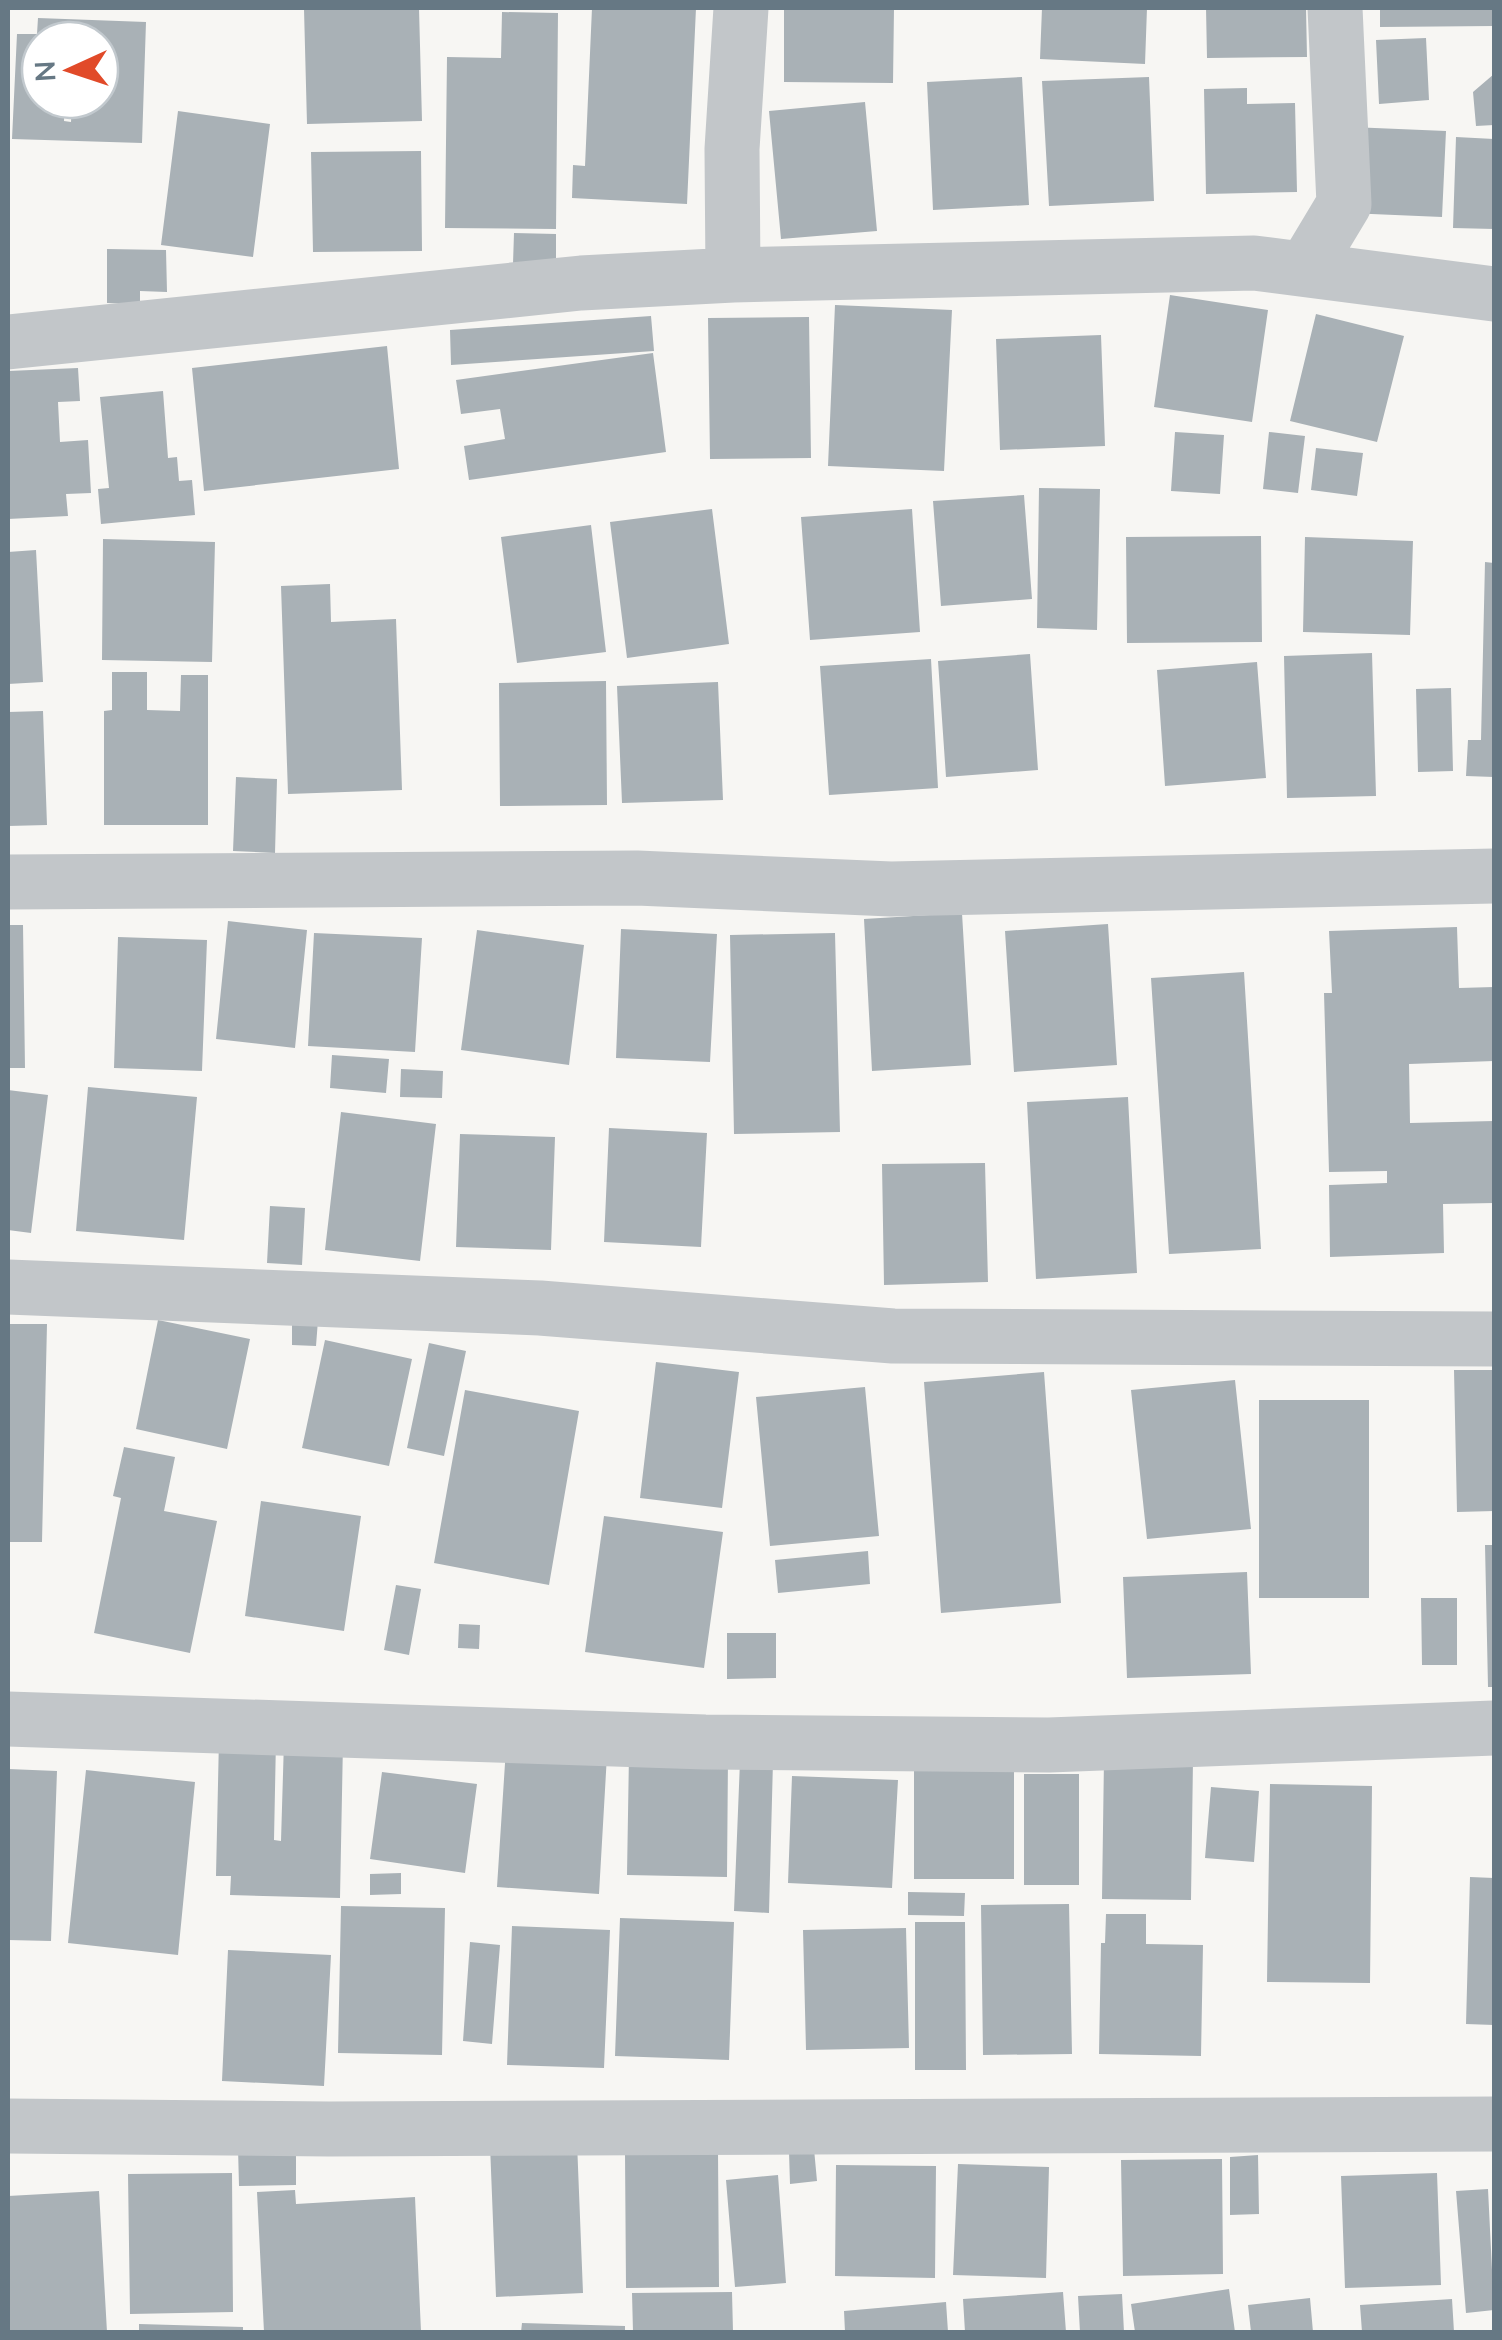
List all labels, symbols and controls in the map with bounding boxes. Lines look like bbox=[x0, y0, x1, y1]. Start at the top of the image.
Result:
north arrow bbox=[20, 20, 120, 120]
text: N bbox=[27, 60, 66, 83]

